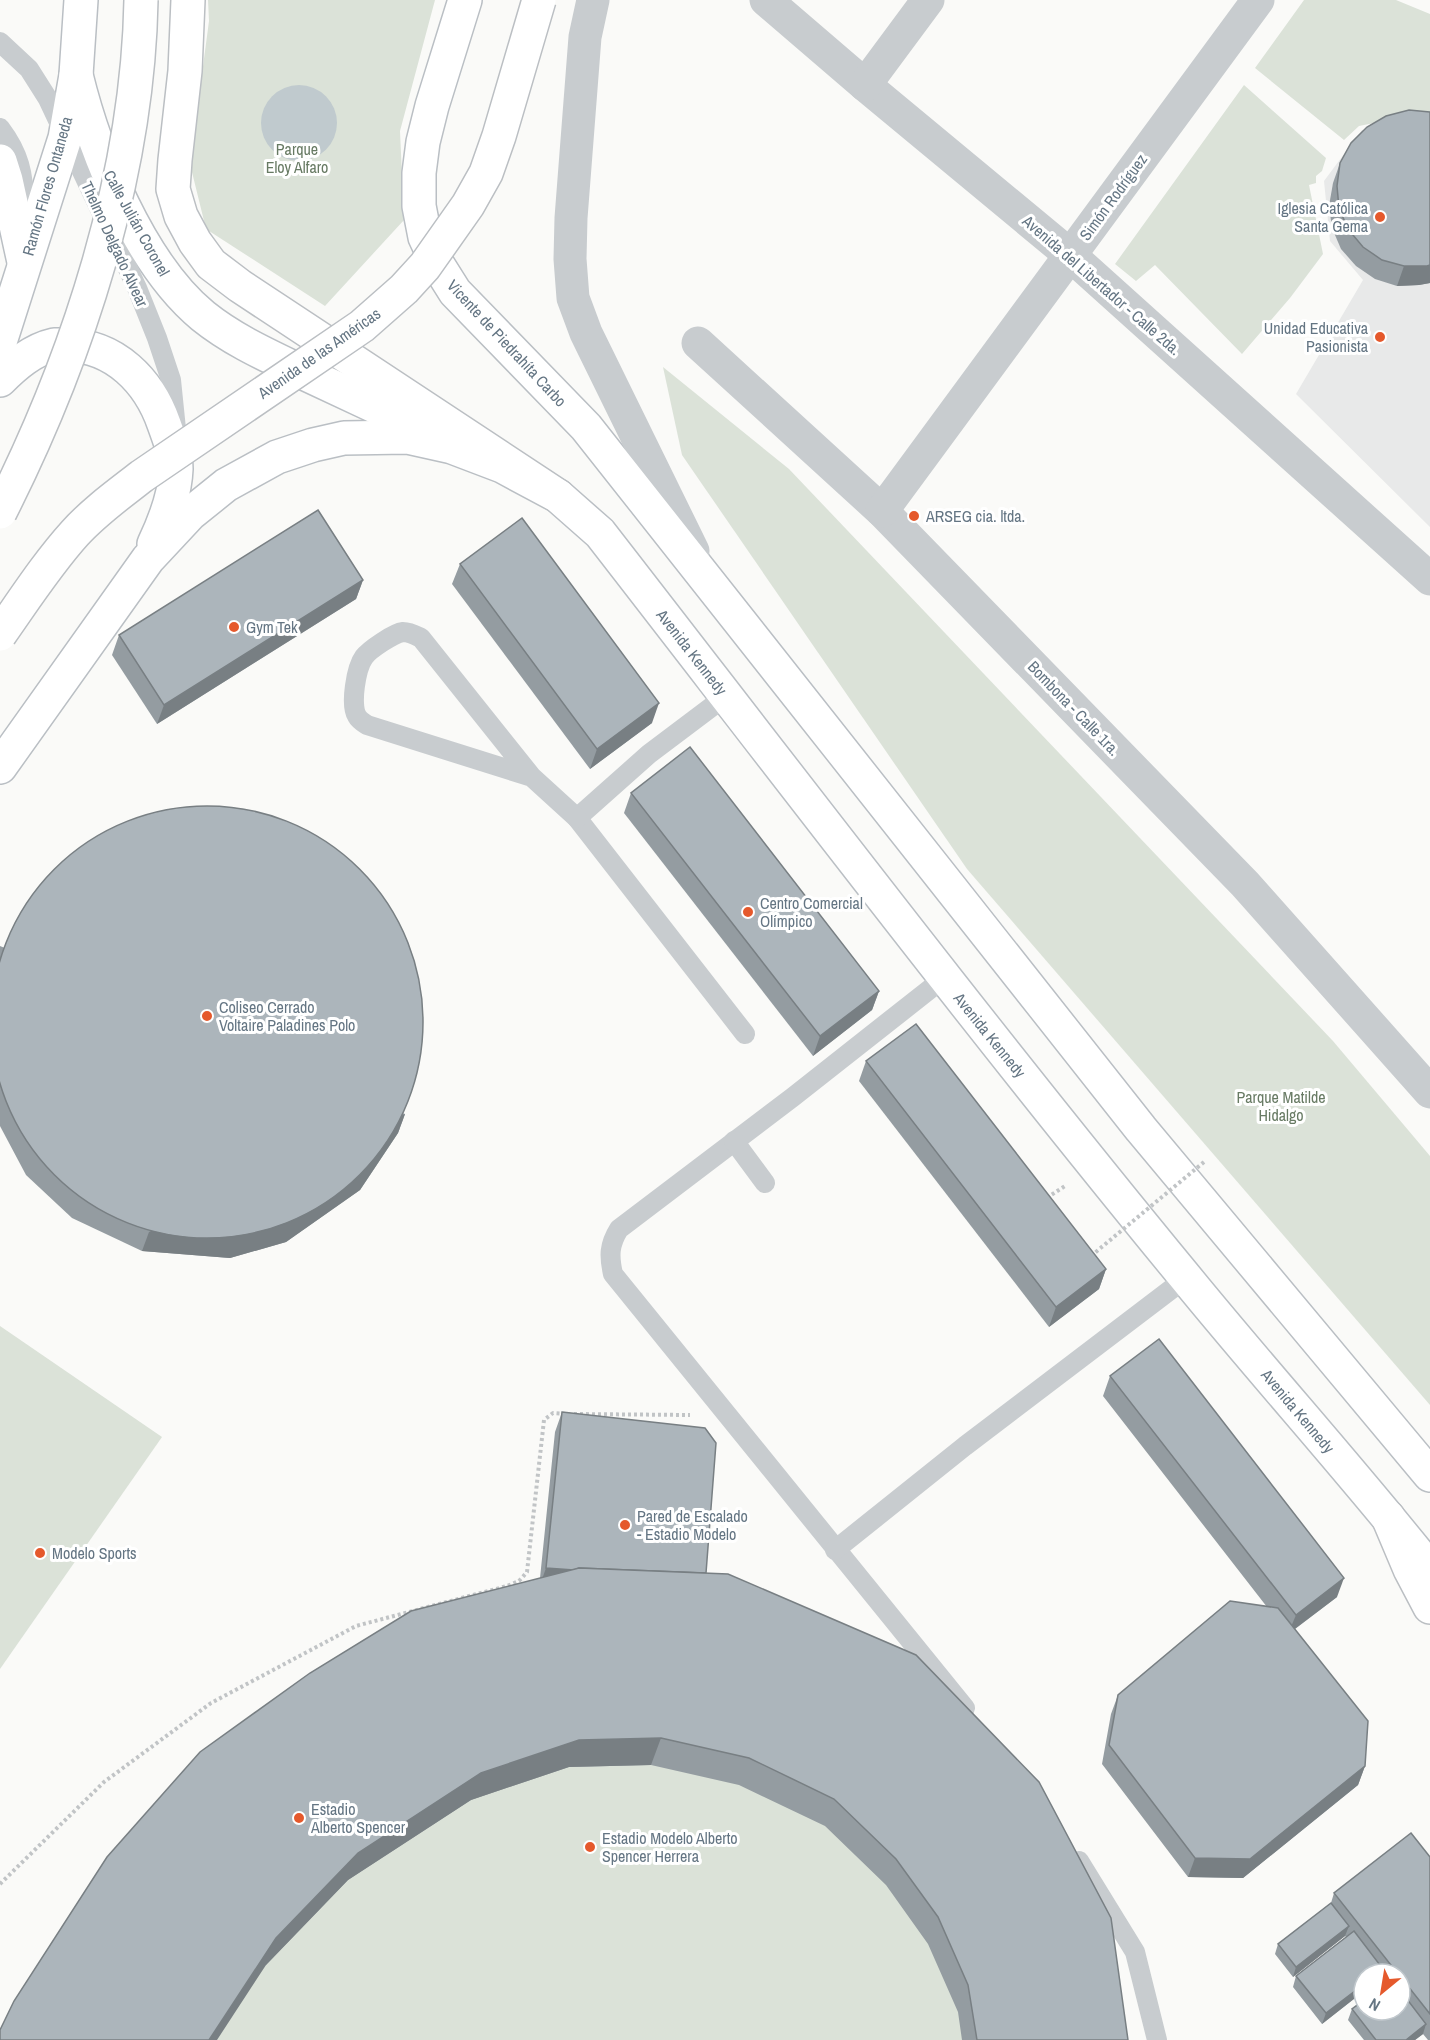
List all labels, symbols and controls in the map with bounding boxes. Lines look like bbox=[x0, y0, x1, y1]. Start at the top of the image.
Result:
street label: Ramón Flores Ontaneda bbox=[17, 113, 78, 258]
park label: Parque Eloy Alfaro bbox=[266, 138, 328, 178]
street label: Simón Rodríguez bbox=[1074, 149, 1152, 245]
street label: Calle Julián Coronel bbox=[99, 166, 175, 280]
street label: Thelmo Delgado Alvear bbox=[76, 178, 154, 311]
place label: Iglesia Católica Santa Gema bbox=[1278, 197, 1369, 237]
street label: Avenida del Libertador - Calle 2da. bbox=[1017, 209, 1186, 360]
marker: Iglesia Católica Santa Gema bbox=[1373, 210, 1387, 224]
street label: Vicente de Piedrahíta Carbo bbox=[442, 275, 572, 411]
street label: Avenida de las Américas bbox=[253, 302, 385, 404]
place label: Unidad Educativa Pasionista bbox=[1264, 317, 1369, 357]
marker: Unidad Educativa Pasionista bbox=[1373, 330, 1387, 344]
place label: ARSEG cia. ltda. bbox=[925, 505, 1025, 527]
marker: ARSEG cia. ltda. bbox=[907, 509, 921, 523]
street label: Avenida Kennedy bbox=[651, 604, 733, 700]
place label: Gym Tek bbox=[246, 616, 298, 638]
marker: Gym Tek bbox=[227, 620, 241, 634]
street label: Bombona - Calle 1ra. bbox=[1023, 656, 1125, 760]
place label: Centro Comercial Olímpico bbox=[760, 892, 863, 932]
marker: Centro Comercial Olímpico bbox=[741, 905, 755, 919]
street label: Avenida Kennedy bbox=[948, 987, 1031, 1082]
place label: Coliseo Cerrado Voltaire Paladines Polo bbox=[219, 996, 355, 1036]
marker: Coliseo Cerrado Voltaire Paladines Polo bbox=[200, 1009, 214, 1023]
park label: Parque Matilde Hidalgo bbox=[1237, 1086, 1325, 1126]
street label: Avenida Kennedy bbox=[1256, 1364, 1340, 1458]
place label: Pared de Escalado - Estadio Modelo bbox=[637, 1505, 748, 1545]
marker: Pared de Escalado - Estadio Modelo bbox=[618, 1518, 632, 1532]
place label: Modelo Sports bbox=[52, 1542, 137, 1564]
marker: Modelo Sports bbox=[33, 1546, 47, 1560]
place label: Estadio Alberto Spencer bbox=[310, 1798, 406, 1838]
marker: Estadio Alberto Spencer bbox=[292, 1811, 306, 1825]
place label: Estadio Modelo Alberto Spencer Herrera bbox=[602, 1827, 738, 1867]
marker: Estadio Modelo Alberto Spencer Herrera bbox=[583, 1840, 597, 1854]
north arrow bbox=[1352, 1962, 1412, 2022]
text: N bbox=[1365, 1993, 1384, 2017]

